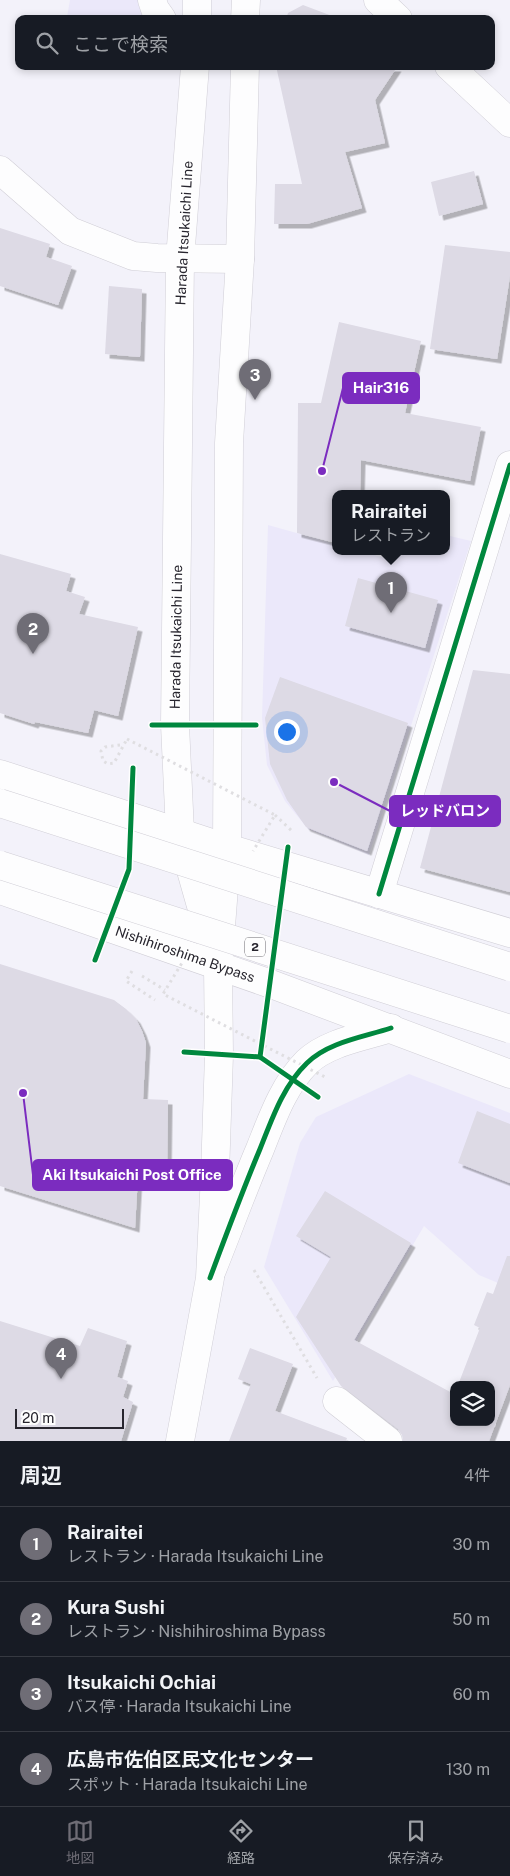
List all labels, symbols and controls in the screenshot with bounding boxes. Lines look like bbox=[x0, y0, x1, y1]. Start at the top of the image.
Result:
search box bbox=[15, 15, 495, 70]
icon: search bbox=[33, 29, 61, 57]
text: ここで検索 bbox=[73, 33, 168, 55]
street label: Harada Itsukaichi Line bbox=[172, 160, 196, 306]
pin: 3 bbox=[239, 359, 271, 400]
callout: Hair316 bbox=[343, 373, 419, 403]
text: Hair316 bbox=[353, 379, 409, 396]
popup bbox=[332, 490, 450, 555]
text: Rairaitei bbox=[351, 500, 427, 522]
text: レストラン bbox=[351, 526, 431, 545]
street label: Harada Itsukaichi Line bbox=[167, 565, 185, 709]
pin: 1 bbox=[375, 572, 407, 613]
pin: 2 bbox=[17, 613, 49, 654]
your location bbox=[274, 719, 300, 745]
callout: レッドバロン bbox=[390, 796, 500, 826]
text: レッドバロン bbox=[400, 802, 490, 819]
street label: Nishihiroshima Bypass bbox=[113, 923, 257, 985]
road number: 2 bbox=[245, 938, 265, 956]
callout: Aki Itsukaichi Post Office bbox=[33, 1160, 232, 1190]
text: Aki Itsukaichi Post Office bbox=[42, 1166, 222, 1183]
pin: 4 bbox=[45, 1338, 77, 1379]
map controls bbox=[450, 1381, 495, 1426]
button: layers bbox=[450, 1381, 495, 1426]
scale bar bbox=[15, 1406, 124, 1429]
text: 20 m bbox=[22, 1410, 54, 1426]
text: 周辺 bbox=[20, 1463, 62, 1488]
text: 4件 bbox=[464, 1466, 490, 1485]
text: Rairaitei bbox=[67, 1521, 143, 1543]
text: 1 bbox=[33, 1535, 39, 1554]
text: 30 m bbox=[453, 1535, 490, 1554]
text: レストラン · Harada Itsukaichi Line bbox=[67, 1547, 323, 1566]
text: Kura Sushi bbox=[67, 1596, 165, 1618]
text: 2 bbox=[31, 1610, 41, 1629]
text: 50 m bbox=[452, 1610, 490, 1629]
text: レストラン · Nishihiroshima Bypass bbox=[67, 1622, 326, 1641]
text: Itsukaichi Ochiai bbox=[67, 1671, 216, 1693]
text: 3 bbox=[31, 1685, 41, 1704]
text: 60 m bbox=[453, 1685, 490, 1704]
text: バス停 · Harada Itsukaichi Line bbox=[67, 1697, 291, 1716]
text: 広島市佐伯区民文化センター bbox=[67, 1748, 314, 1770]
text: 4 bbox=[31, 1760, 41, 1779]
text: 130 m bbox=[446, 1760, 490, 1779]
text: スポット · Harada Itsukaichi Line bbox=[67, 1775, 307, 1794]
tab: 地図 bbox=[66, 1817, 94, 1867]
tab: 経路 bbox=[227, 1817, 255, 1867]
tab: 保存済み bbox=[388, 1817, 444, 1867]

